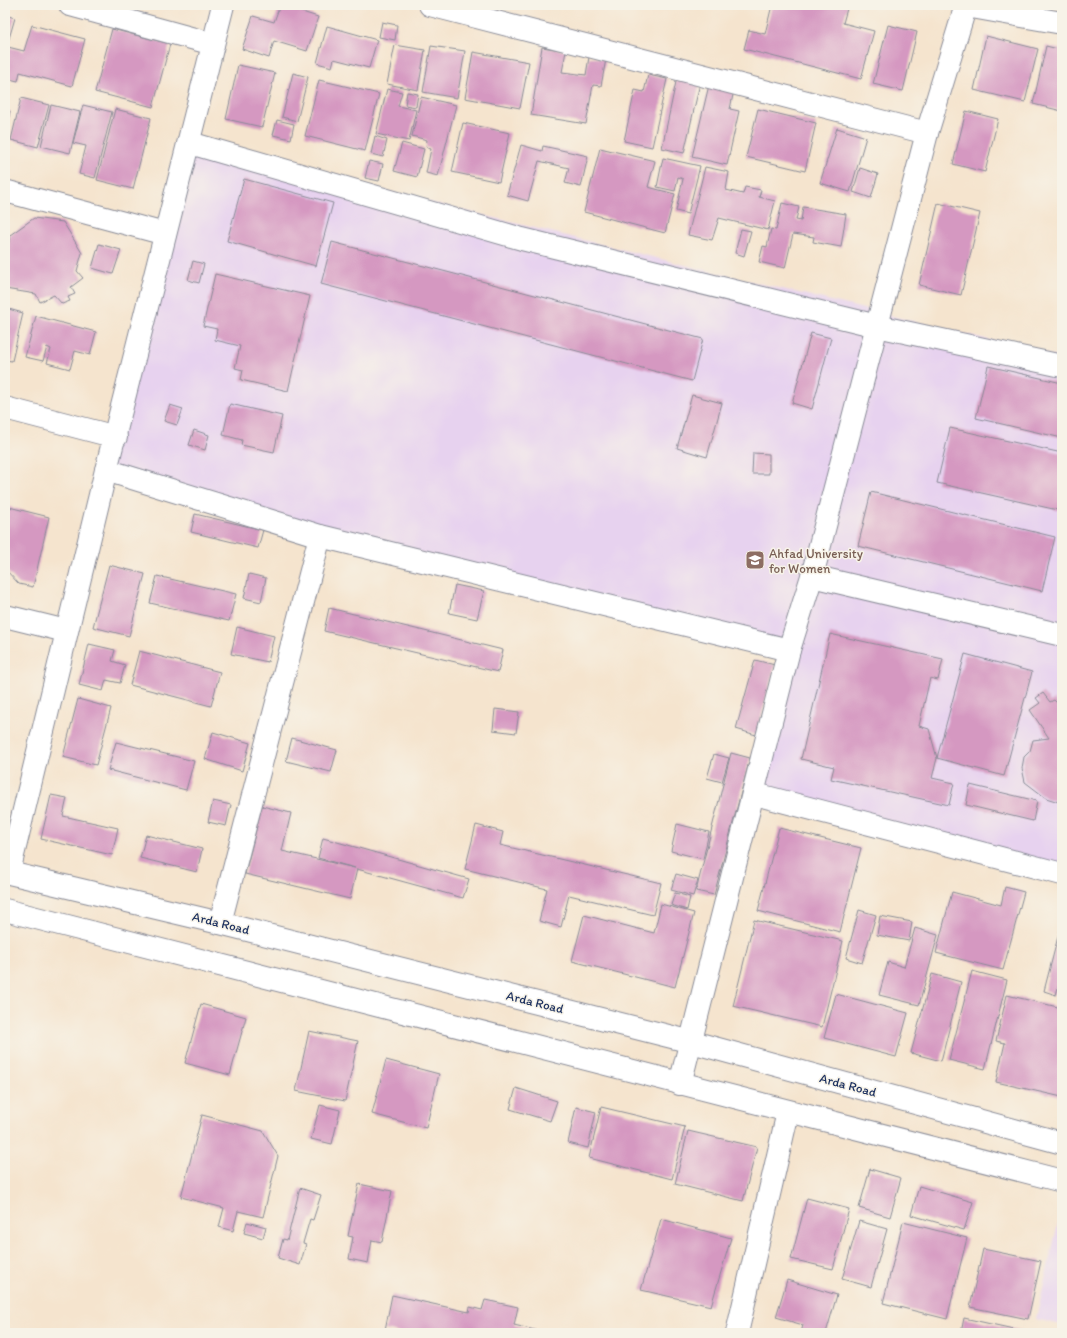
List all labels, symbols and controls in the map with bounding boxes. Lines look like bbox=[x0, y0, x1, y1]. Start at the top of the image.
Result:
place label: Ahfad University for Women bbox=[769, 546, 863, 576]
school or university icon: Ahfad University for Women bbox=[744, 549, 766, 571]
street label: Arda Road bbox=[191, 909, 251, 937]
street label: Arda Road bbox=[505, 988, 565, 1016]
street label: Arda Road bbox=[818, 1070, 878, 1100]

